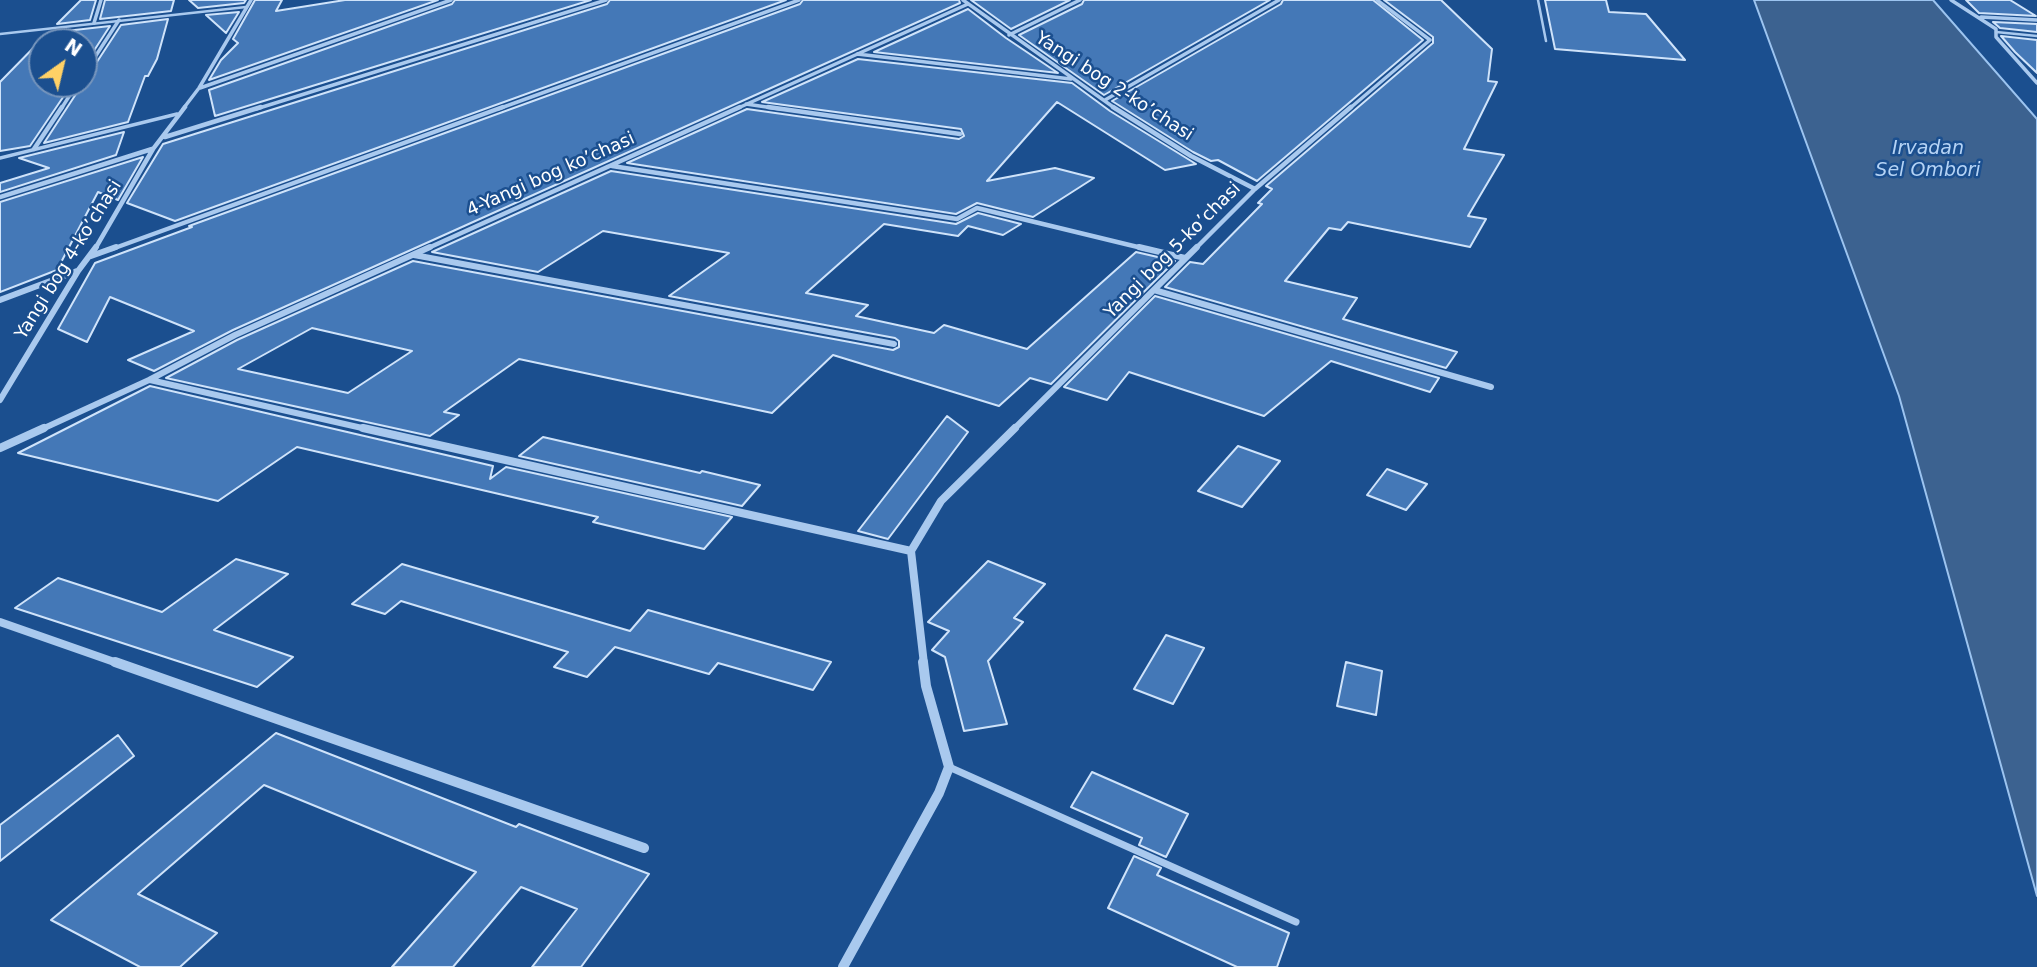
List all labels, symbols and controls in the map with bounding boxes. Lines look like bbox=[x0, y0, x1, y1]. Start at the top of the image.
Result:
north arrow bbox=[28, 28, 98, 98]
street label: Yangi bog 2-koʼchasi bbox=[1031, 28, 1197, 146]
text: N bbox=[61, 34, 86, 61]
street label: 4-Yangi bog koʼchasi bbox=[464, 128, 638, 222]
water label: Irvadan Sel Ombori bbox=[1875, 138, 1981, 182]
street label: Yangi bog 4-koʼchasi bbox=[11, 176, 127, 344]
street label: Yangi bog 5-koʼchasi bbox=[1100, 178, 1246, 324]

